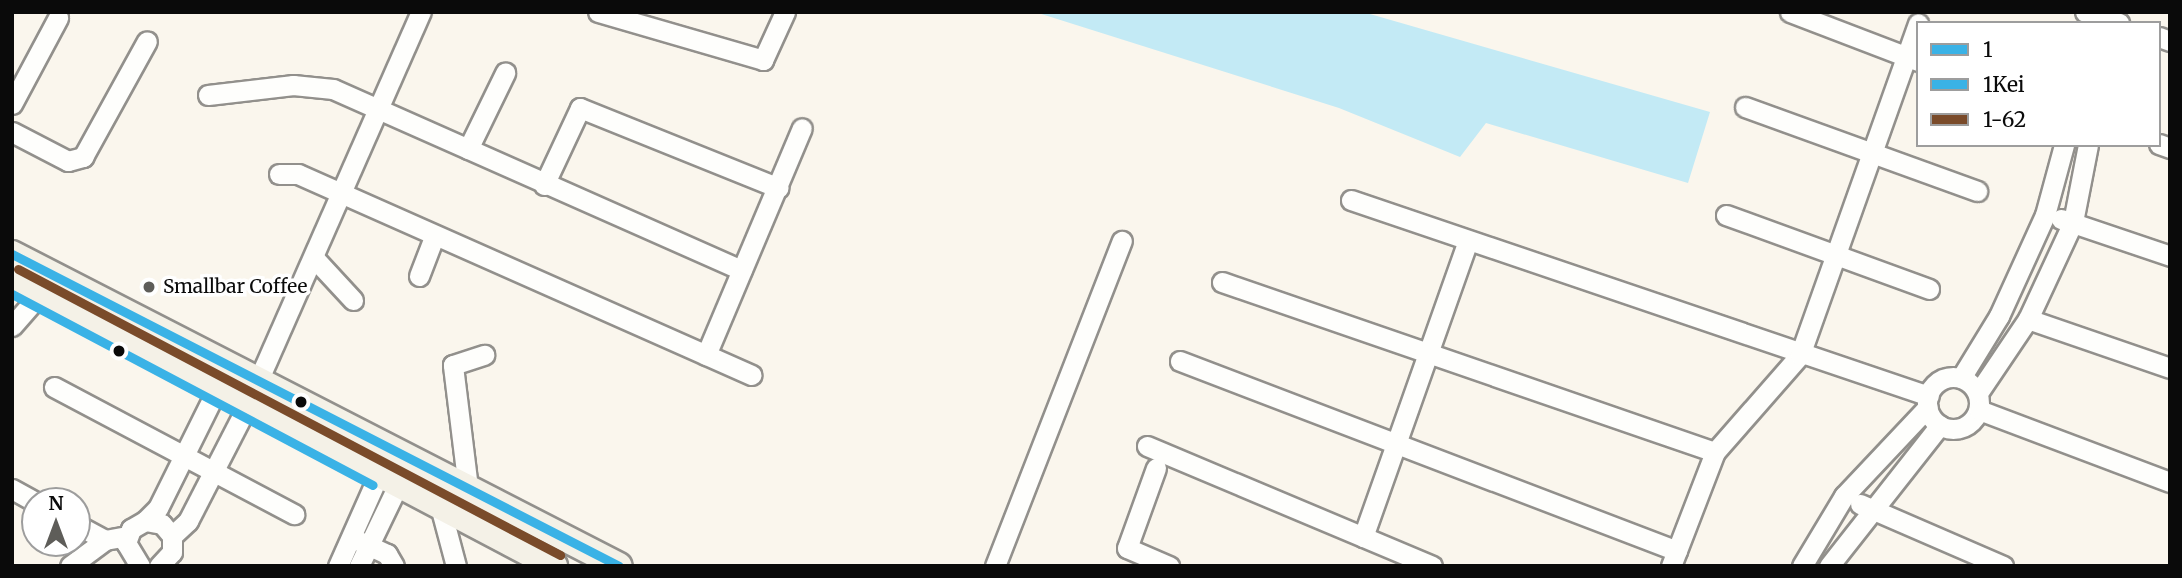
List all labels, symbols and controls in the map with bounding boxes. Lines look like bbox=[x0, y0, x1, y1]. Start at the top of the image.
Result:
legend bbox=[1916, 21, 2161, 147]
text: 1 bbox=[1983, 36, 1993, 63]
text: 1Kei bbox=[1983, 71, 2025, 98]
text: 1-62 bbox=[1983, 106, 2026, 133]
place label: Smallbar Coffee bbox=[163, 276, 307, 298]
marker: Smallbar Coffee bbox=[141, 279, 157, 295]
unlabelled marker bbox=[112, 344, 126, 358]
unlabelled marker bbox=[294, 395, 308, 409]
north arrow bbox=[21, 487, 91, 557]
text: N bbox=[48, 491, 64, 515]

